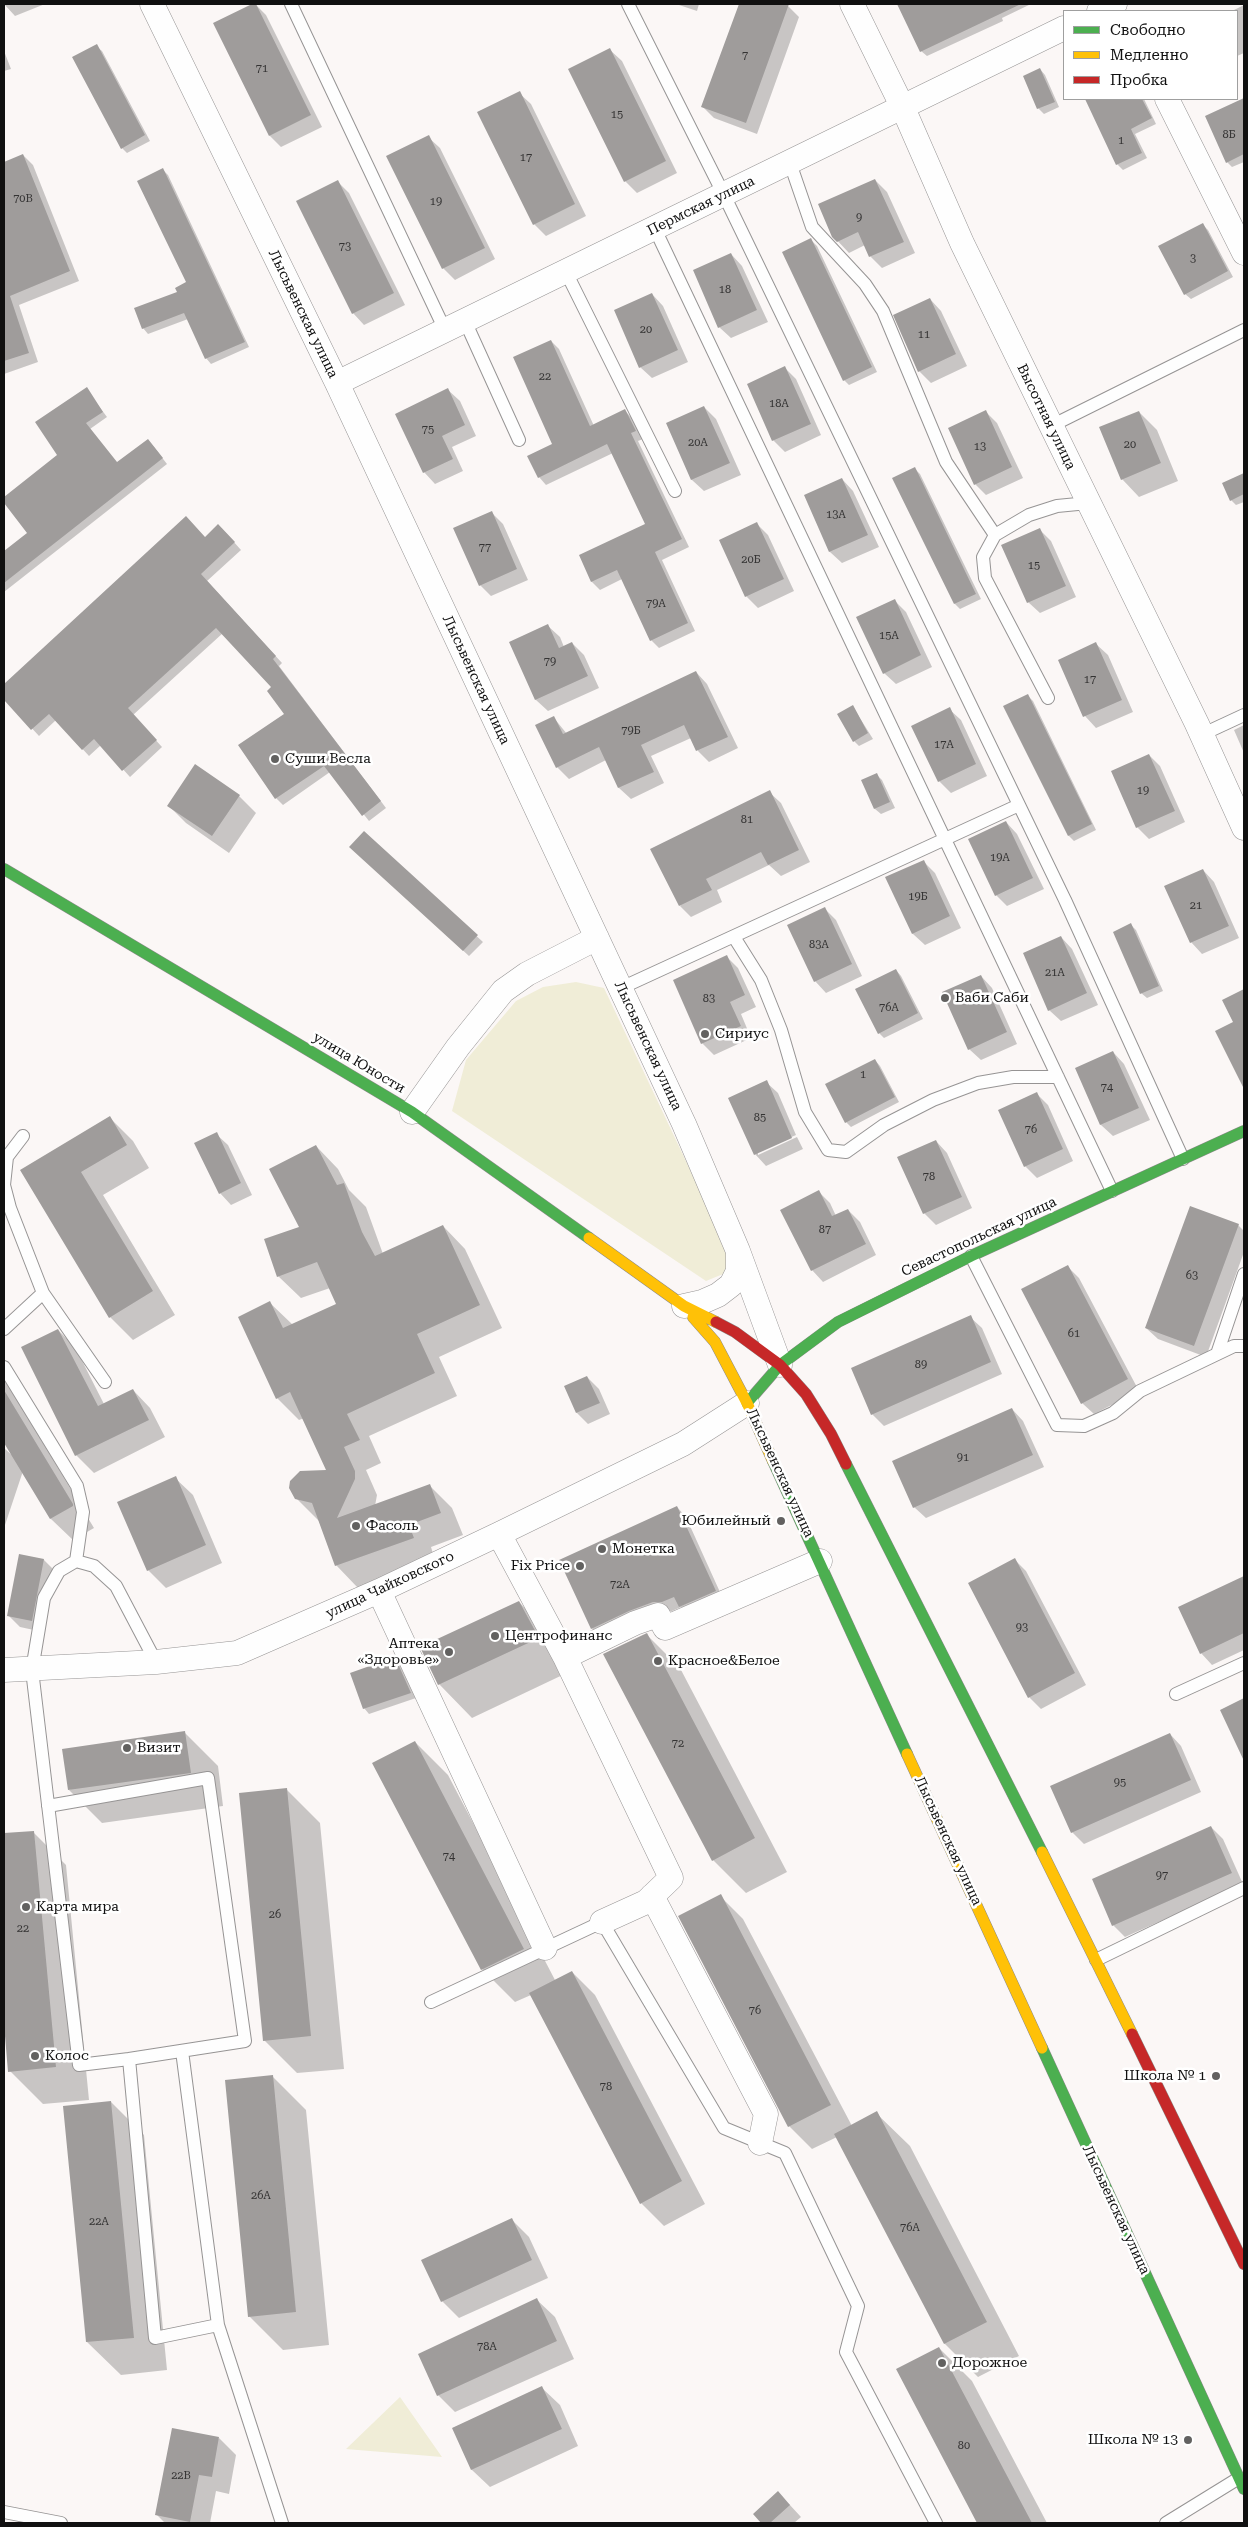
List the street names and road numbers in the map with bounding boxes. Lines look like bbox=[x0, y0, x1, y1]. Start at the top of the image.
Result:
street label: Пермская улица bbox=[644, 173, 758, 239]
street label: Лысьвенская улица bbox=[265, 247, 341, 381]
street label: Высотная улица bbox=[1013, 361, 1079, 473]
street label: Лысьвенская улица bbox=[439, 613, 513, 747]
street label: Лысьвенская улица bbox=[611, 979, 685, 1113]
street label: улица Юности bbox=[310, 1029, 408, 1097]
street label: Севастопольская улица bbox=[899, 1194, 1059, 1280]
street label: Лысьвенская улица bbox=[743, 1406, 817, 1540]
street label: улица Чайковского bbox=[323, 1548, 457, 1622]
street label: Лысьвенская улица bbox=[911, 1774, 985, 1908]
street label: Лысьвенская улица bbox=[1079, 2143, 1153, 2277]

